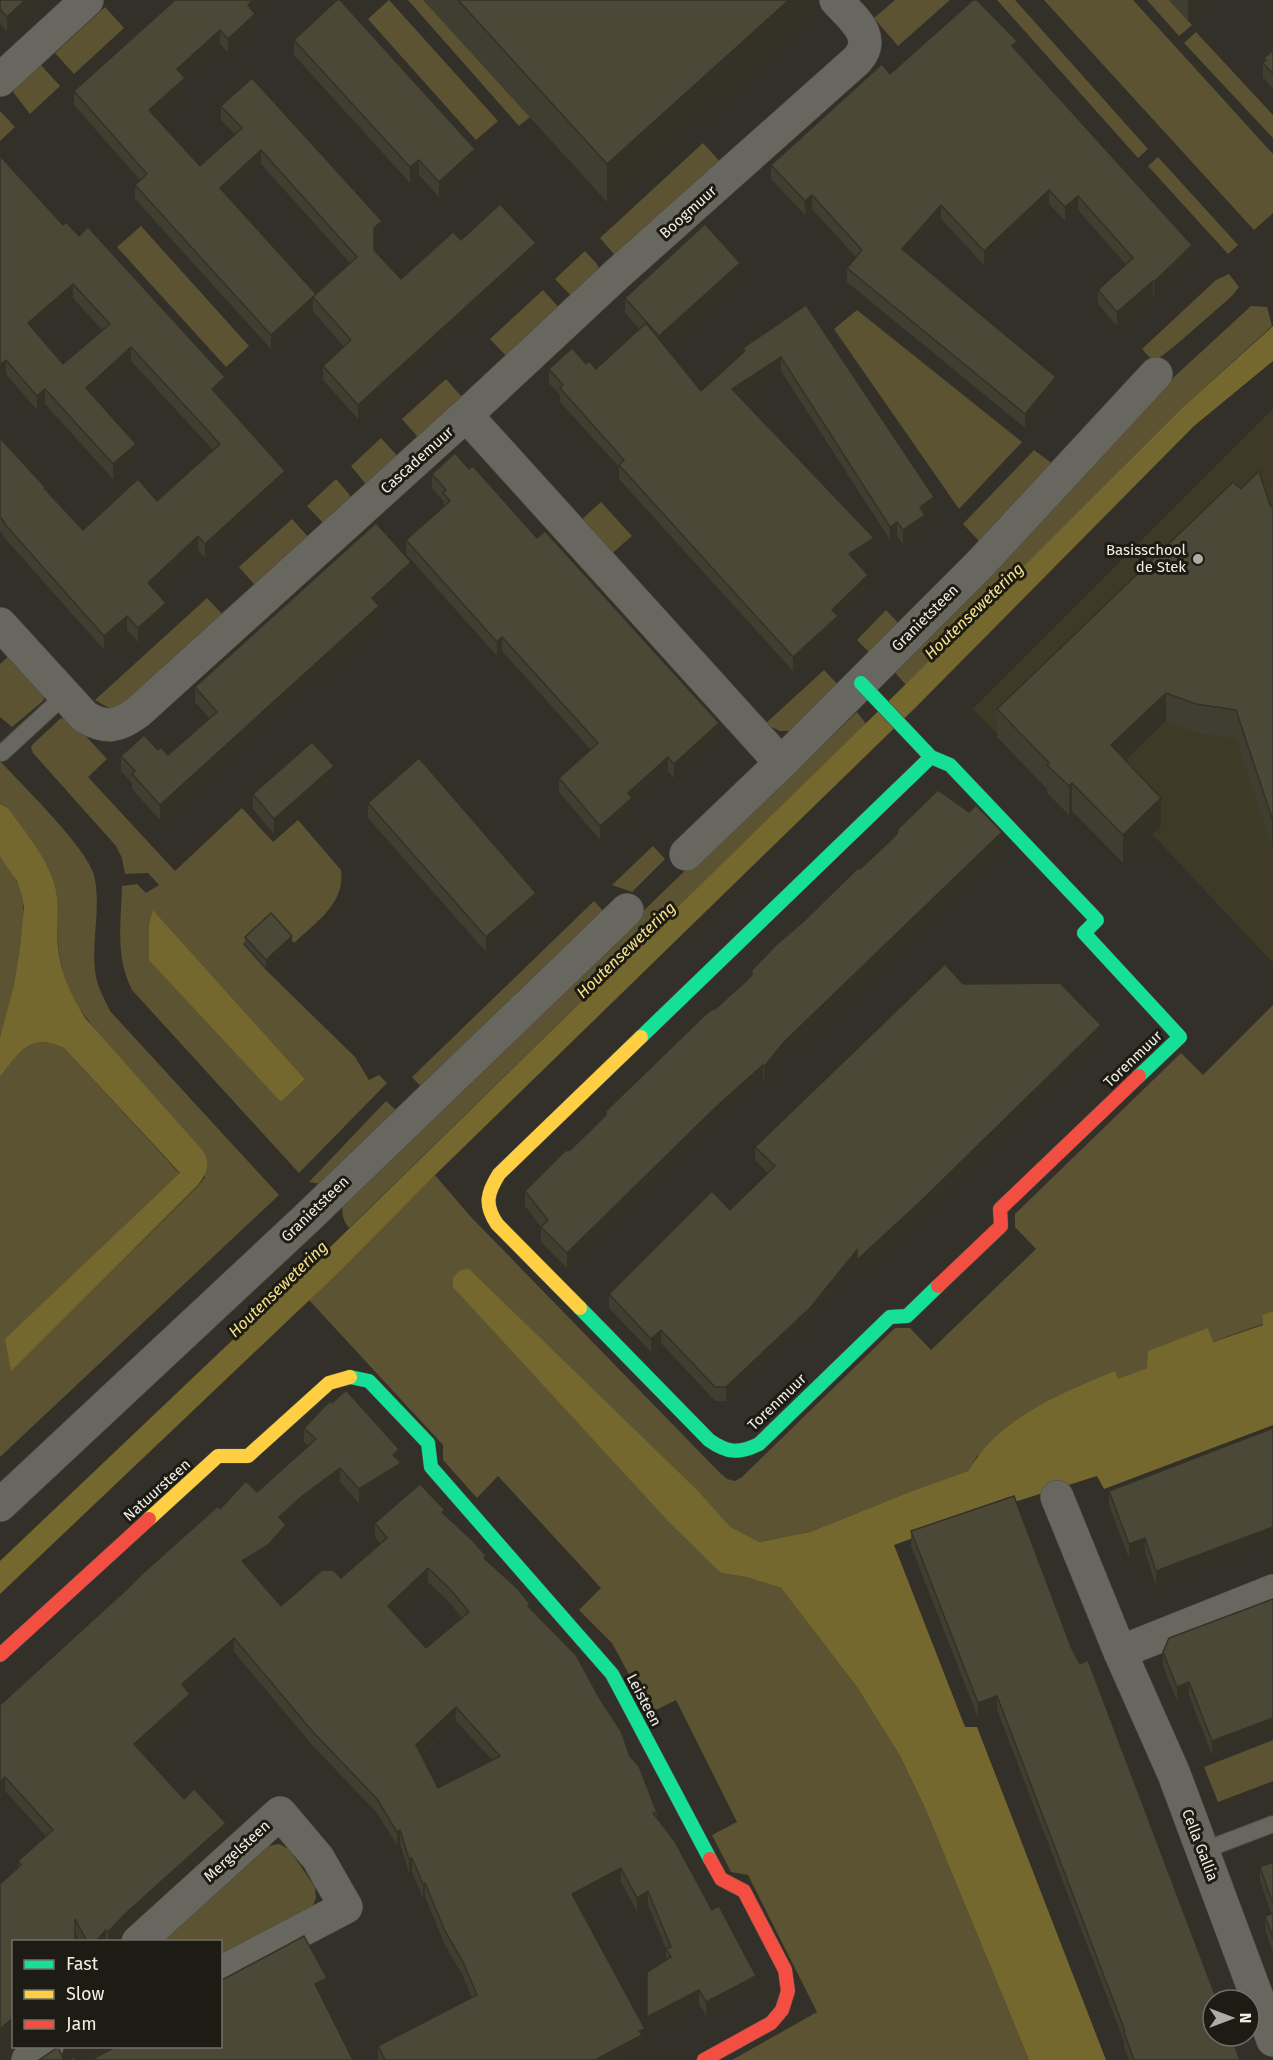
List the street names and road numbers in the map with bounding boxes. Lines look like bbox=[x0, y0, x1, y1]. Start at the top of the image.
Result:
street label: Boogmuur bbox=[656, 182, 720, 242]
street label: Cascademuur bbox=[377, 422, 457, 497]
street label: Granietsteen bbox=[888, 581, 962, 655]
street label: Torenmuur bbox=[1100, 1027, 1166, 1091]
street label: Granietsteen bbox=[278, 1172, 352, 1246]
street label: Torenmuur bbox=[744, 1370, 810, 1434]
street label: Natuursteen bbox=[120, 1455, 194, 1525]
street label: Leisteen bbox=[623, 1671, 665, 1729]
street label: Cella Gallia bbox=[1178, 1806, 1222, 1884]
street label: Mergelsteen bbox=[200, 1817, 274, 1885]

